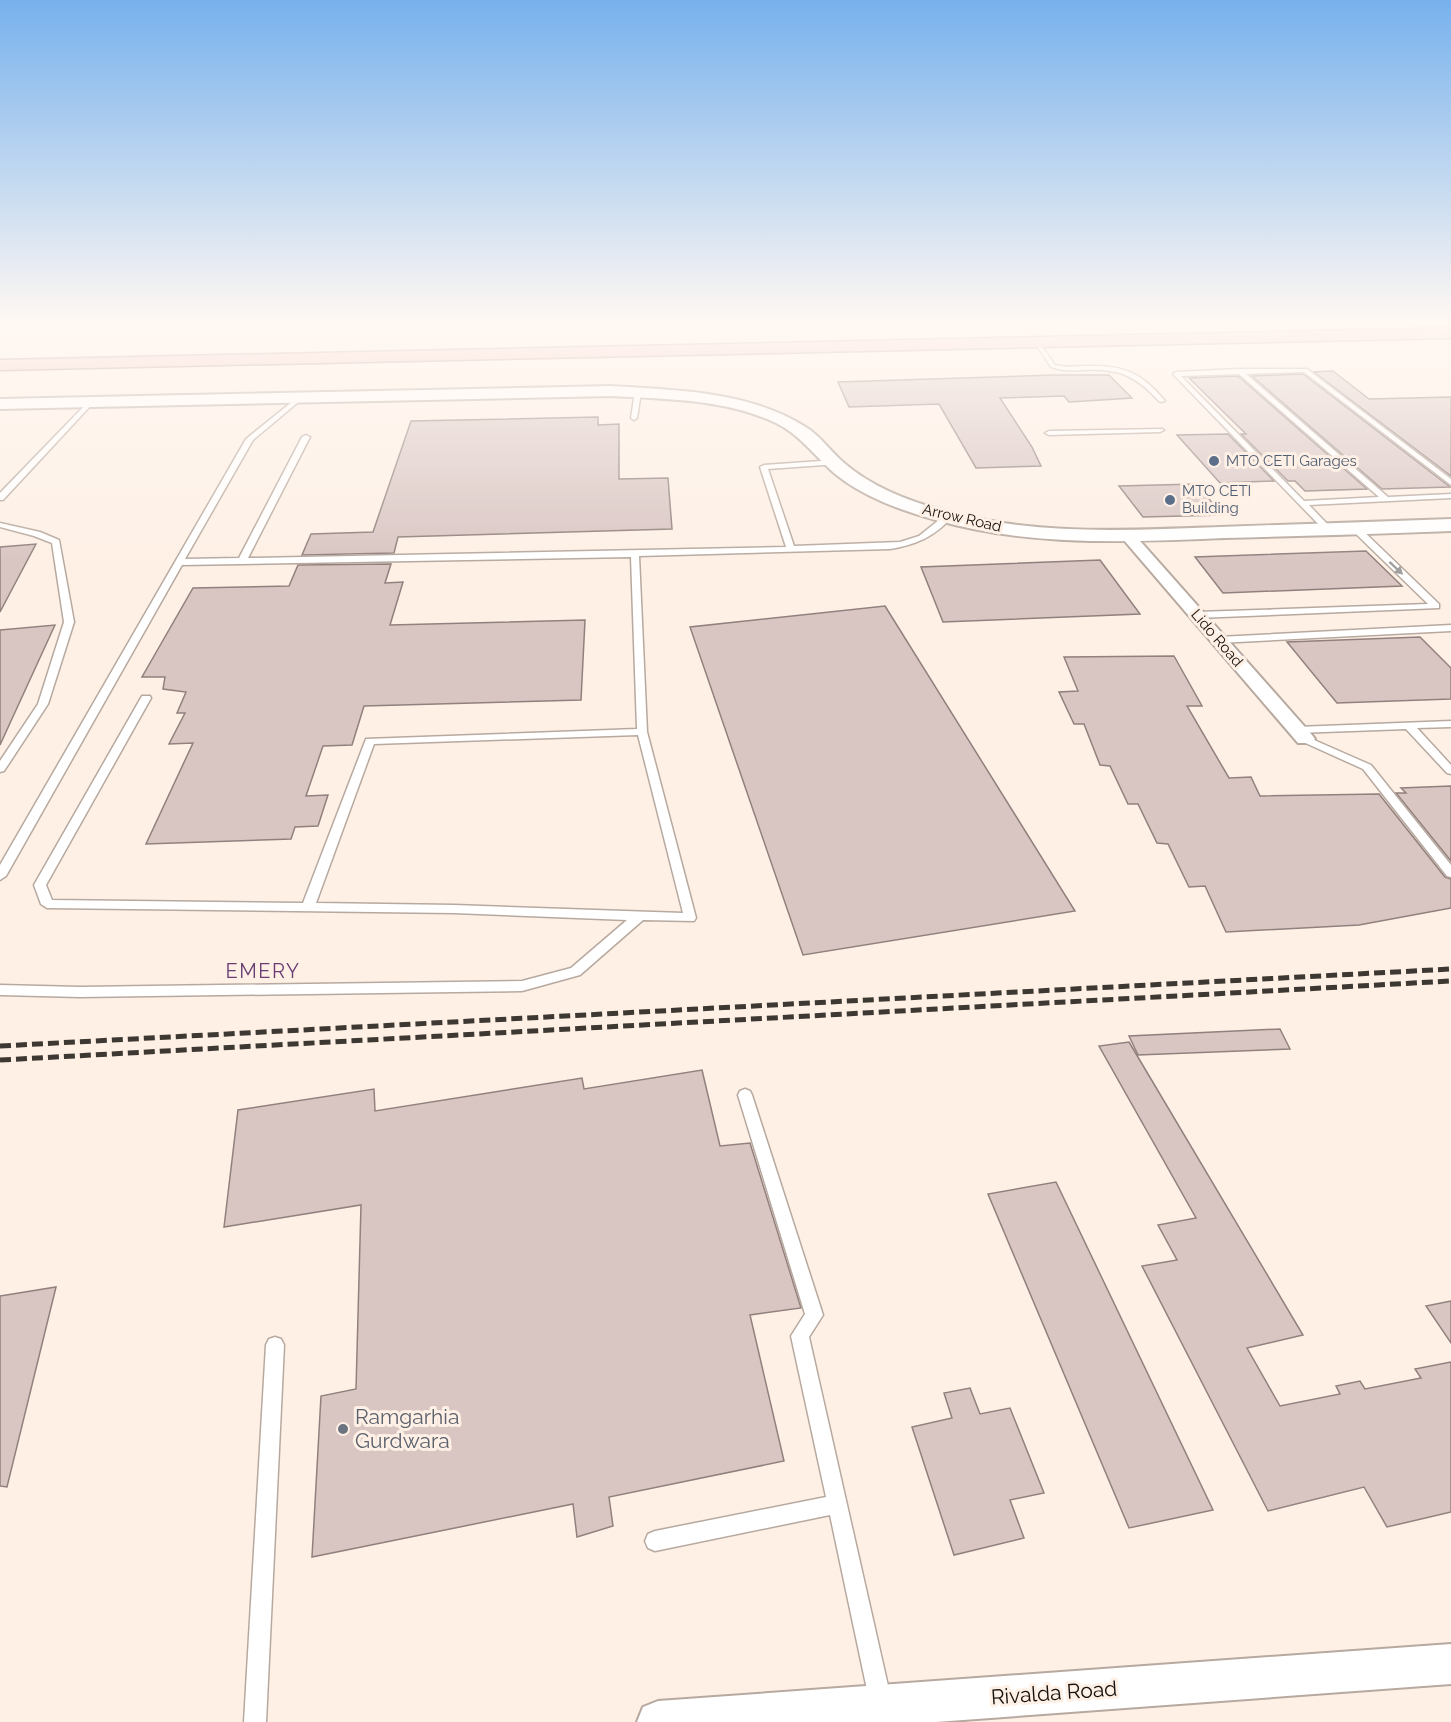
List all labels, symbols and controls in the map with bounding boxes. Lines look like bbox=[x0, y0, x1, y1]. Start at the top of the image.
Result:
place label: MTO CETI Garages bbox=[1226, 452, 1357, 470]
marker: MTO CETI Garages bbox=[1207, 454, 1221, 468]
place label: MTO CETI Building bbox=[1182, 482, 1251, 517]
marker: MTO CETI Building bbox=[1163, 493, 1177, 507]
street label: Arrow Road bbox=[921, 500, 1003, 536]
one-way arrow bbox=[1388, 561, 1403, 575]
street label: Lido Road bbox=[1187, 606, 1247, 670]
district label: EMERY bbox=[226, 959, 300, 983]
place label: Ramgarhia Gurdwara bbox=[355, 1404, 459, 1453]
marker: Ramgarhia Gurdwara bbox=[336, 1422, 350, 1436]
street label: Rivalda Road bbox=[990, 1676, 1118, 1709]

